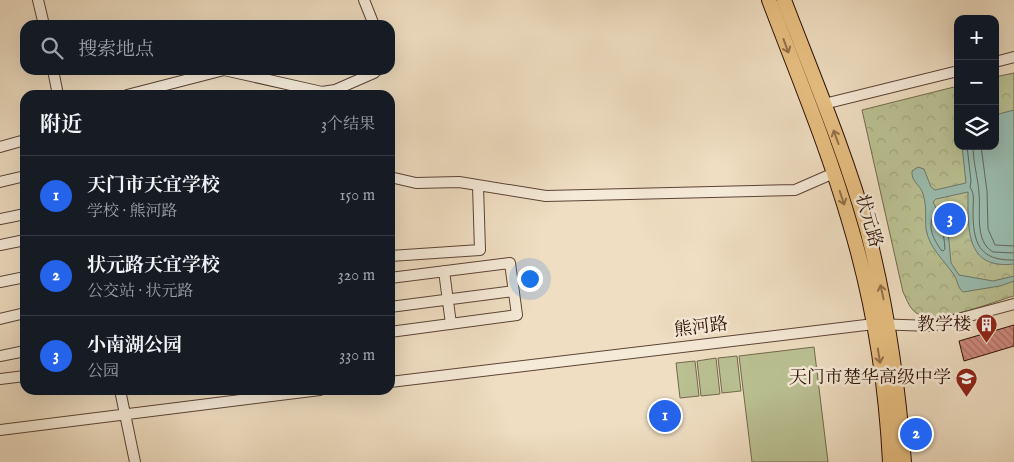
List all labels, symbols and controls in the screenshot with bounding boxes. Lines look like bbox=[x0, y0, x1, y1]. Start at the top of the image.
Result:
map controls bbox=[954, 15, 999, 150]
button: + bbox=[954, 15, 999, 60]
search box bbox=[20, 20, 395, 75]
icon: search bbox=[38, 34, 66, 62]
one-way arrow bbox=[782, 37, 791, 53]
text: 搜索地点 bbox=[78, 38, 154, 62]
button: − bbox=[954, 60, 999, 105]
button: layers bbox=[954, 105, 999, 150]
text: 附近 bbox=[40, 112, 82, 139]
text: 3个结果 bbox=[321, 115, 375, 135]
one-way arrow bbox=[831, 130, 840, 145]
text: 天门市天宜学校 bbox=[87, 174, 220, 198]
text: 1 bbox=[53, 186, 59, 206]
text: 150 m bbox=[340, 186, 375, 206]
one-way arrow bbox=[838, 190, 847, 206]
street label: 状元路 bbox=[850, 192, 886, 250]
pin: 3 bbox=[934, 200, 966, 238]
text: 学校 · 熊河路 bbox=[87, 202, 178, 222]
text: 状元路天宜学校 bbox=[87, 254, 220, 278]
text: 2 bbox=[52, 266, 60, 286]
text: 320 m bbox=[338, 266, 375, 286]
your location bbox=[517, 266, 543, 292]
text: 公交站 · 状元路 bbox=[87, 282, 194, 302]
one-way arrow bbox=[877, 285, 886, 301]
street label: 熊河路 bbox=[673, 313, 729, 343]
building icon: 教学楼 bbox=[975, 313, 999, 344]
place label: 教学楼 bbox=[917, 314, 971, 337]
text: 小南湖公园 bbox=[87, 334, 182, 358]
text: 3 bbox=[53, 346, 59, 366]
text: 330 m bbox=[339, 346, 375, 366]
one-way arrow bbox=[874, 348, 884, 364]
text: 公园 bbox=[87, 362, 119, 382]
school or university icon: 天门市楚华高级中学 bbox=[955, 366, 979, 397]
place label: 天门市楚华高级中学 bbox=[789, 367, 951, 390]
pin: 1 bbox=[649, 397, 681, 435]
pin: 2 bbox=[900, 415, 932, 453]

